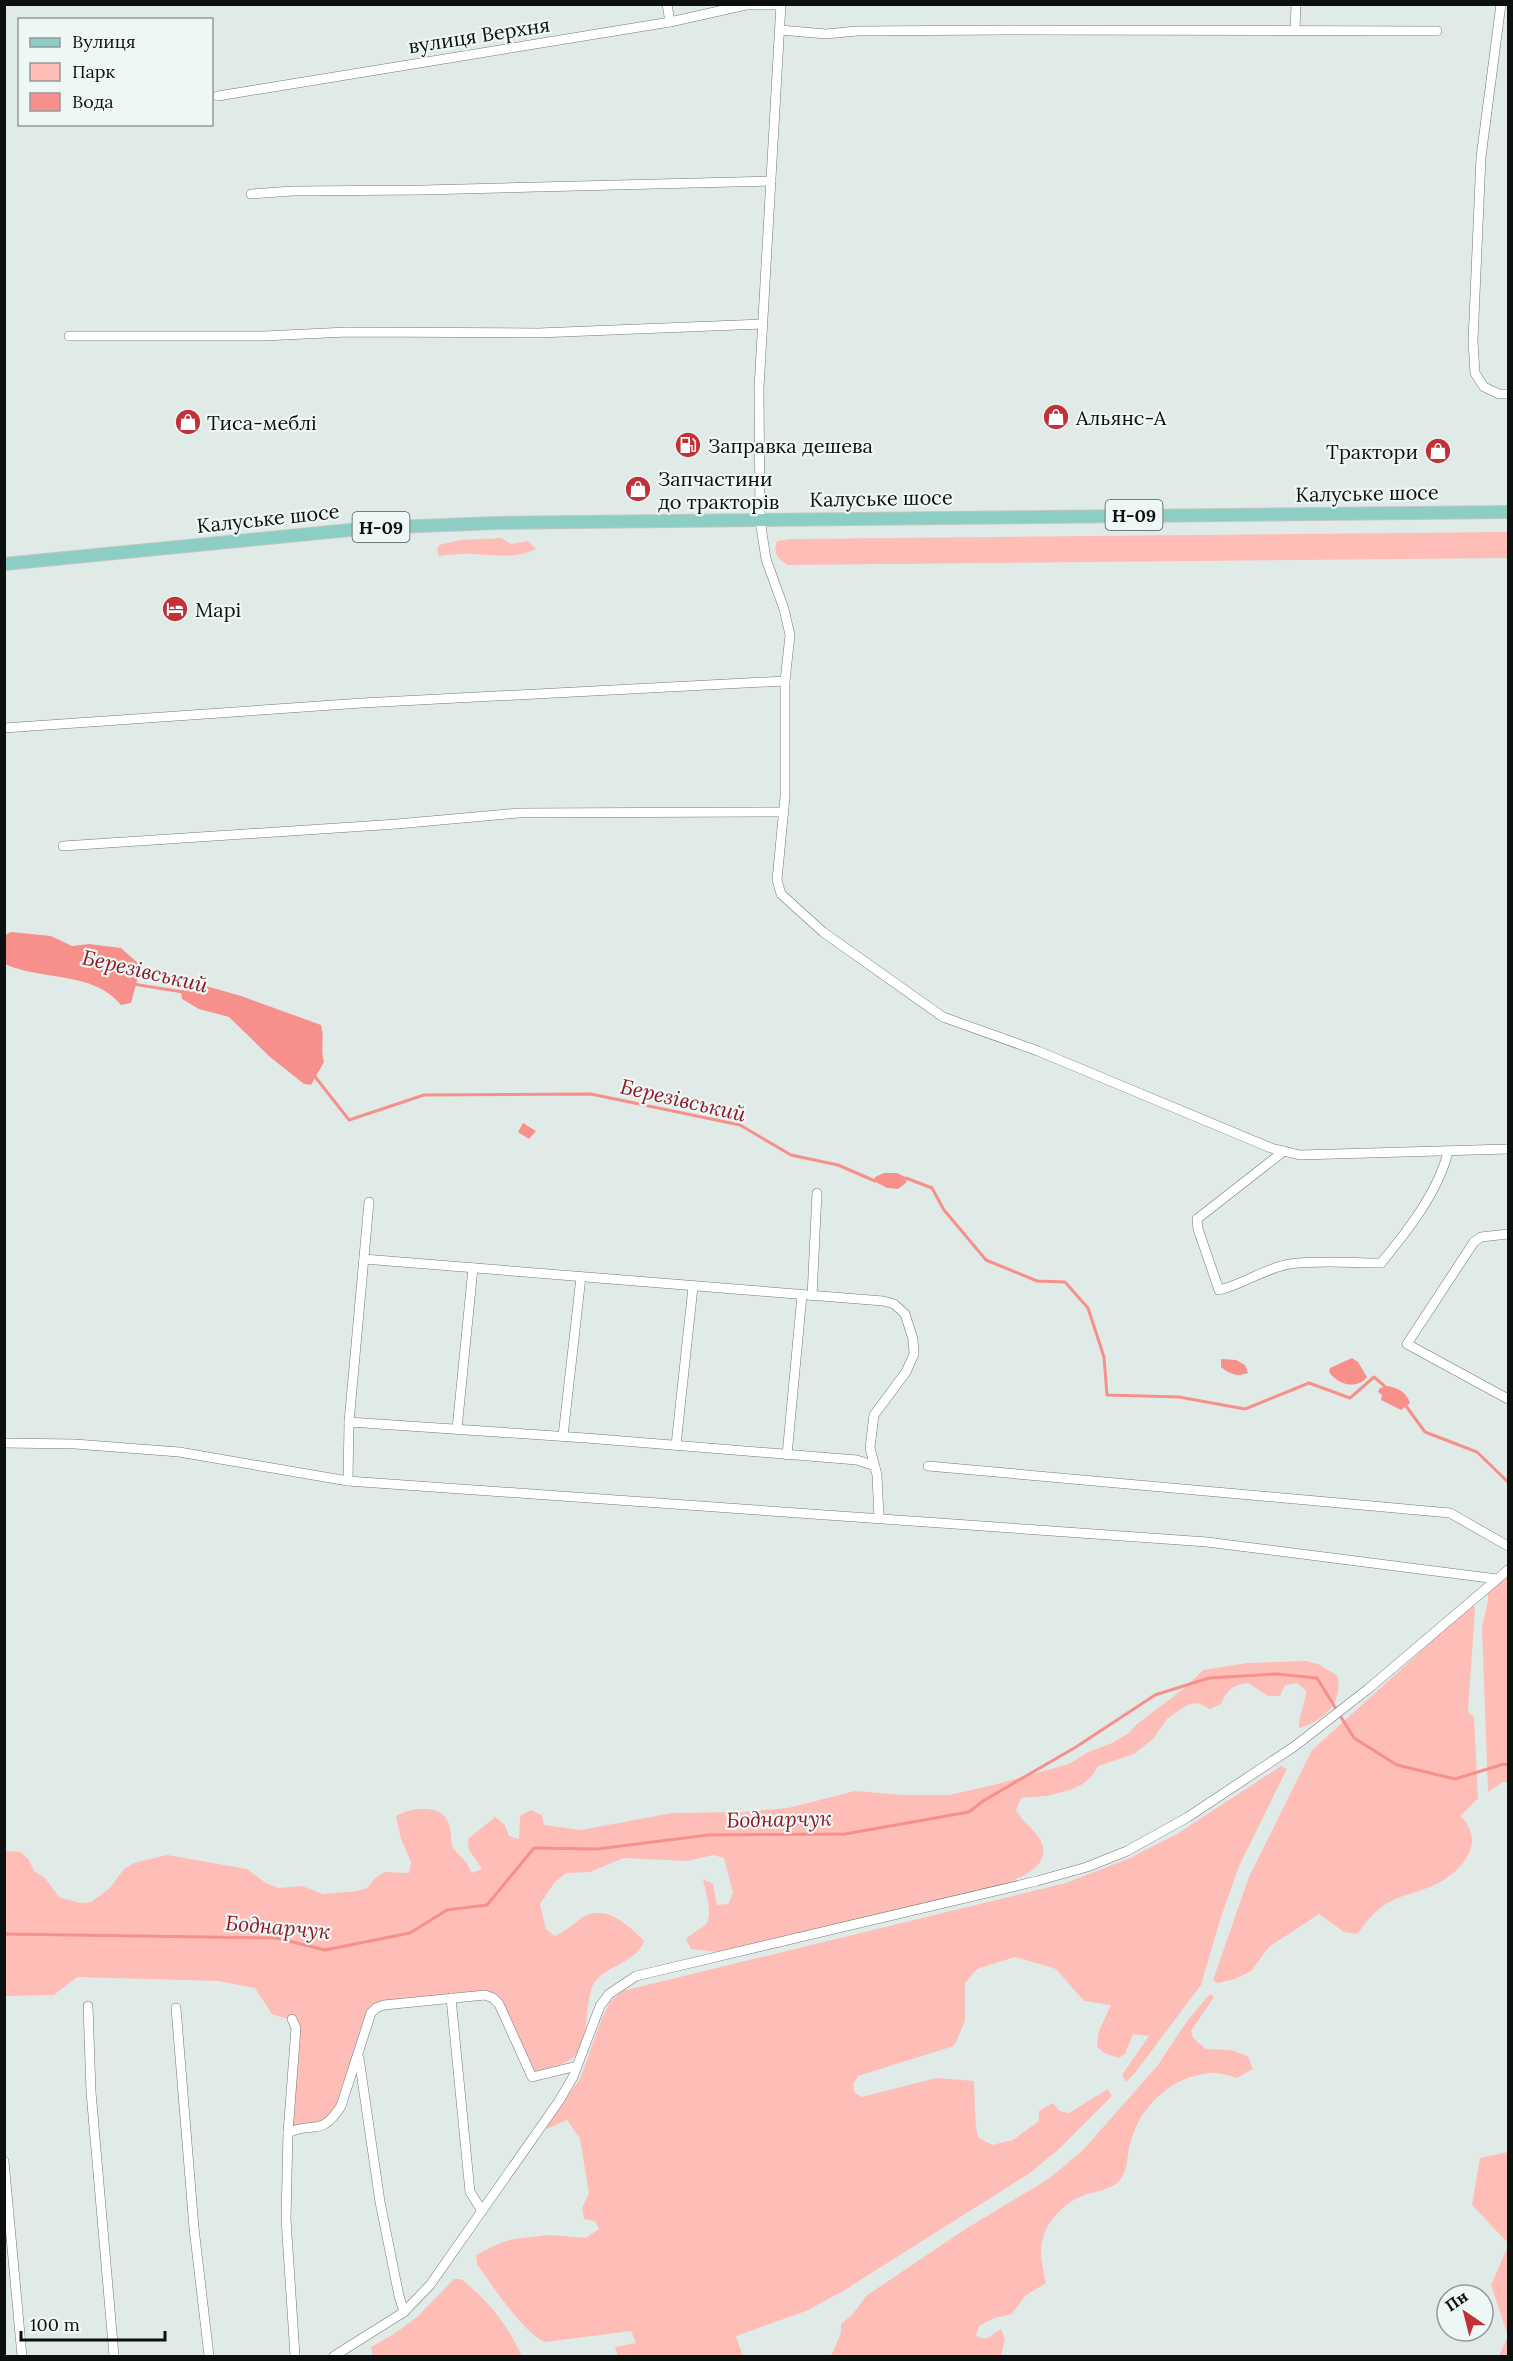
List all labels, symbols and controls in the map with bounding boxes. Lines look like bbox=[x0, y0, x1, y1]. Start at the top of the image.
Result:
street label: вулиця Верхня bbox=[406, 11, 552, 59]
legend bbox=[18, 18, 213, 126]
text: Вулиця bbox=[72, 30, 135, 53]
text: Парк bbox=[72, 60, 116, 83]
text: Вода bbox=[72, 90, 114, 113]
shop icon: Альянс-А bbox=[1041, 402, 1071, 432]
place label: Альянс-А bbox=[1075, 405, 1167, 430]
shop icon: Тиса-меблі bbox=[173, 407, 203, 437]
place label: Тиса-меблі bbox=[207, 410, 317, 435]
fuel station icon: Заправка дешева bbox=[673, 430, 703, 460]
place label: Заправка дешева bbox=[708, 433, 873, 458]
shop icon: Трактори bbox=[1423, 436, 1453, 466]
place label: Трактори bbox=[1326, 439, 1418, 464]
place label: Запчастини до тракторів bbox=[658, 466, 779, 514]
shop icon: Запчастини до тракторів bbox=[623, 474, 653, 504]
street label: Калуське шосе bbox=[1295, 479, 1439, 507]
street label: Калуське шосе bbox=[809, 484, 953, 512]
street label: Калуське шосе bbox=[195, 498, 341, 538]
road number: Н-09 bbox=[1106, 500, 1162, 530]
road number: Н-09 bbox=[352, 512, 410, 542]
hotel icon: Марі bbox=[160, 594, 190, 624]
place label: Марі bbox=[195, 597, 241, 622]
water label: Березівський bbox=[80, 943, 211, 999]
water label: Березівський bbox=[618, 1072, 749, 1128]
water label: Боднарчук bbox=[726, 1805, 832, 1833]
water label: Боднарчук bbox=[224, 1909, 332, 1945]
north arrow bbox=[1435, 2283, 1495, 2343]
text: Пн bbox=[1441, 2286, 1472, 2316]
scale bar bbox=[21, 2304, 165, 2342]
text: 100 m bbox=[30, 2313, 80, 2336]

